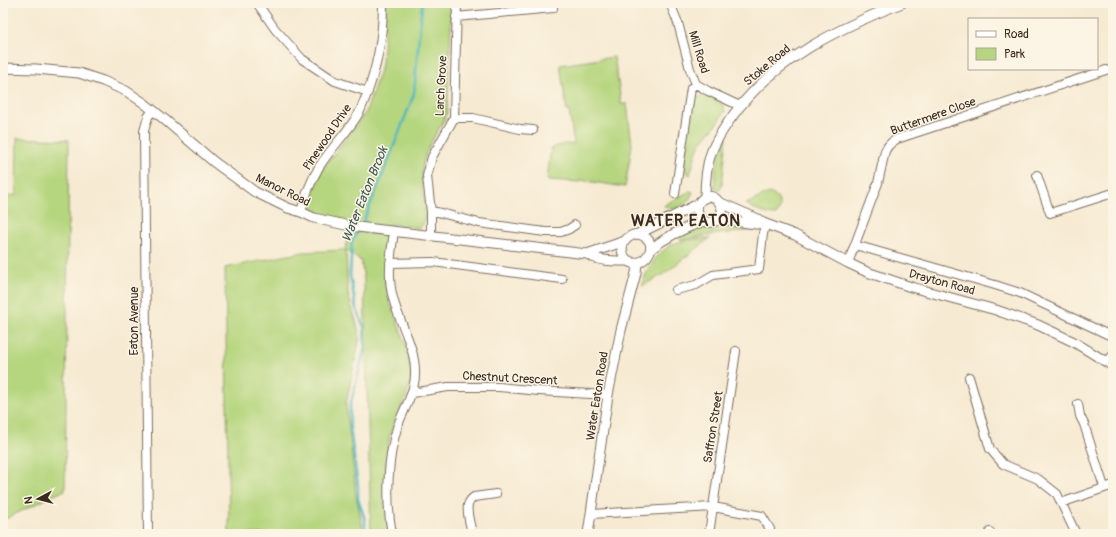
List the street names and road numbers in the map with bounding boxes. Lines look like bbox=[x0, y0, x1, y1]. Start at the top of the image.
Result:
street label: Mill Road bbox=[685, 29, 712, 75]
street label: Stoke Road bbox=[741, 41, 794, 89]
street label: Larch Grove bbox=[432, 55, 451, 117]
street label: Buttermere Close bbox=[888, 94, 978, 139]
street label: Pinewood Drive bbox=[300, 101, 355, 173]
street label: Manor Road bbox=[253, 171, 313, 210]
street label: Drayton Road bbox=[907, 266, 977, 299]
street label: Eaton Avenue bbox=[127, 286, 142, 355]
street label: Water Eaton Road bbox=[583, 350, 612, 442]
street label: Chestnut Crescent bbox=[462, 369, 558, 388]
street label: Saffron Street bbox=[700, 390, 727, 464]

